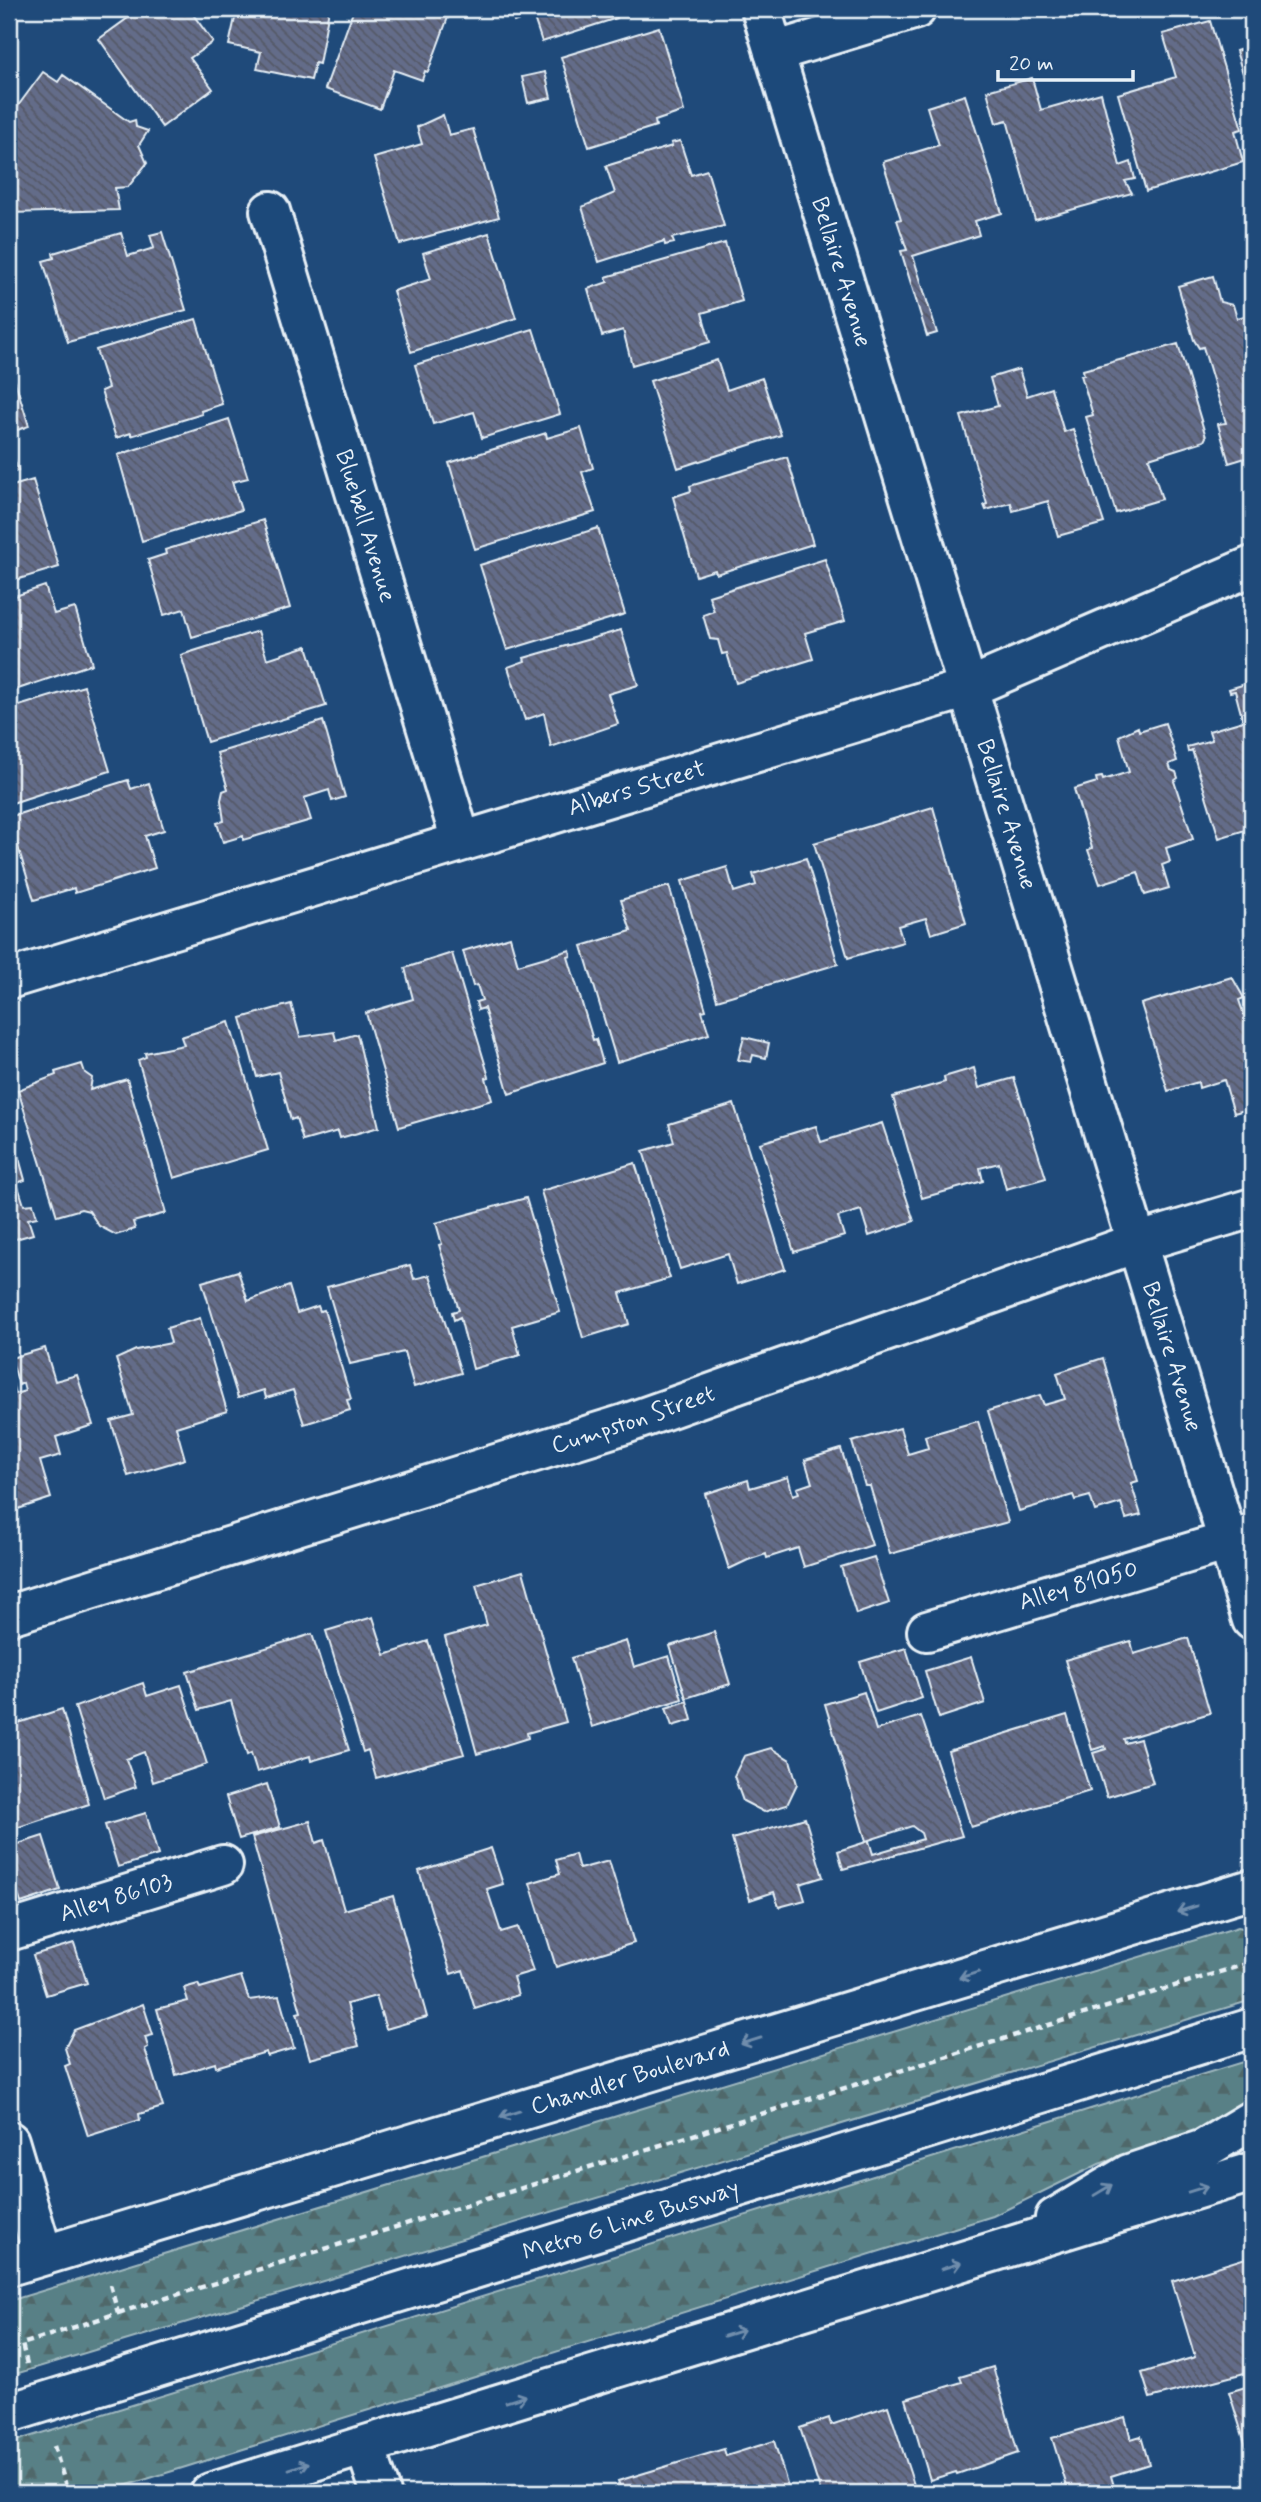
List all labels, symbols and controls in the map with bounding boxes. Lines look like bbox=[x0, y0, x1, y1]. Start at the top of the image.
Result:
scale bar bbox=[998, 38, 1133, 82]
text: 20 m bbox=[1009, 50, 1054, 78]
street label: Bellaire Avenue bbox=[804, 193, 879, 351]
street label: Bluebell Avenue bbox=[328, 446, 403, 606]
street label: Bellaire Avenue bbox=[969, 736, 1044, 893]
street label: Albers Street bbox=[564, 753, 709, 824]
street label: Bellaire Avenue bbox=[1134, 1278, 1209, 1436]
street label: Cumpston Street bbox=[548, 1378, 719, 1461]
street label: Alley 81050 bbox=[1015, 1553, 1142, 1618]
street label: Alley 86103 bbox=[56, 1866, 176, 1930]
one-way arrow bbox=[1176, 1903, 1198, 1916]
one-way arrow bbox=[958, 1969, 980, 1982]
street label: Chandler Boulevard bbox=[527, 2033, 733, 2122]
one-way arrow bbox=[741, 2035, 763, 2048]
one-way arrow bbox=[500, 2108, 522, 2121]
street label: Metro G Line Busway bbox=[519, 2172, 743, 2268]
one-way arrow bbox=[1093, 2182, 1113, 2196]
one-way arrow bbox=[1187, 2182, 1209, 2195]
one-way arrow bbox=[940, 2259, 962, 2272]
one-way arrow bbox=[722, 2325, 744, 2338]
one-way arrow bbox=[505, 2392, 527, 2405]
one-way arrow bbox=[287, 2459, 309, 2472]

